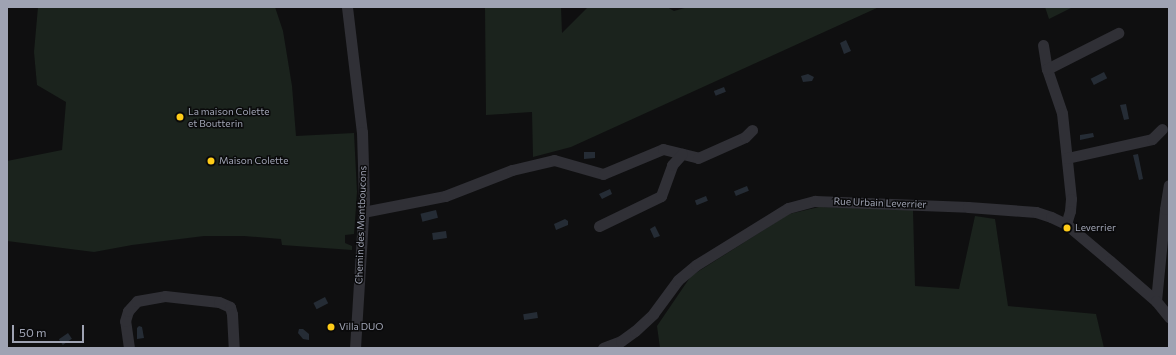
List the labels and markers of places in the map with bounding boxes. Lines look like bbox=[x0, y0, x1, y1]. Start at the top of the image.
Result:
place label: La maison Colette et Boutterin bbox=[188, 105, 270, 128]
marker: La maison Colette et Boutterin bbox=[175, 112, 185, 122]
place label: Maison Colette bbox=[219, 155, 288, 167]
marker: Maison Colette bbox=[206, 156, 216, 166]
place label: Leverrier bbox=[1075, 222, 1116, 234]
marker: Leverrier bbox=[1062, 223, 1072, 233]
place label: Villa DUO bbox=[339, 321, 383, 333]
marker: Villa DUO bbox=[326, 322, 336, 332]

